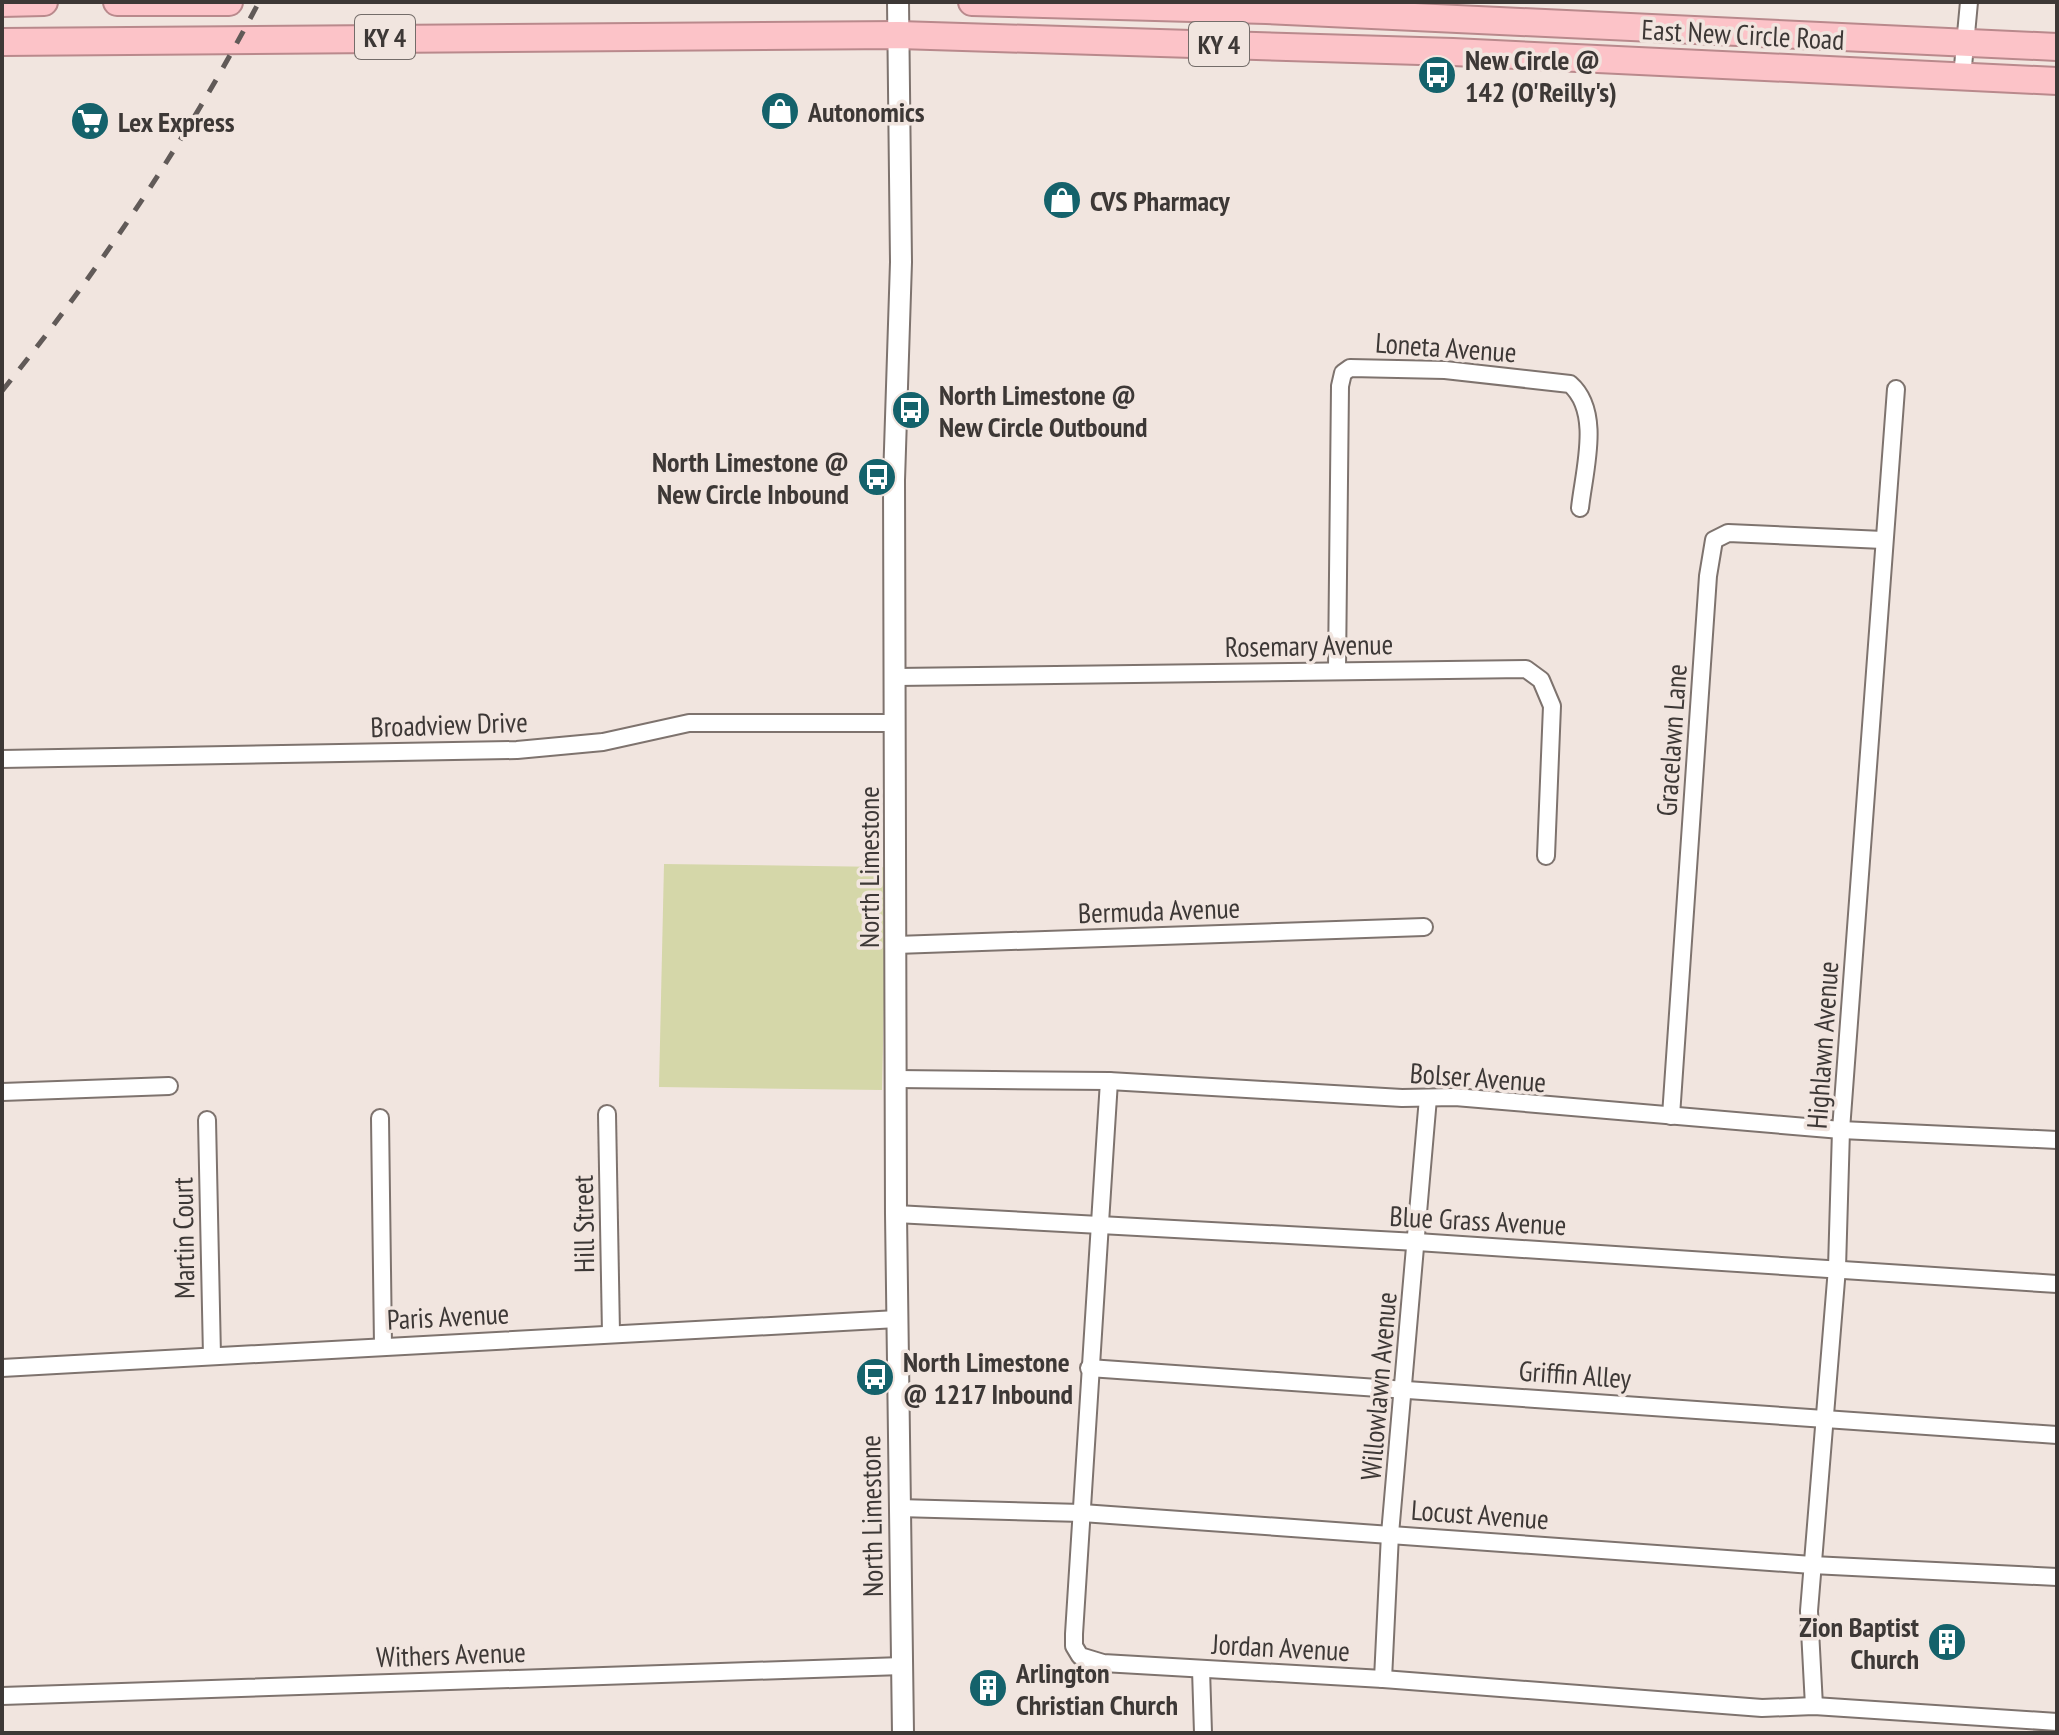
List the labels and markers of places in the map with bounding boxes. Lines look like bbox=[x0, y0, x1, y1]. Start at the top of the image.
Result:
place label: New Circle @ 142 (O'Reilly's) bbox=[1465, 41, 1617, 110]
bus stop icon: New Circle @ 142 (O'Reilly's) bbox=[1416, 54, 1458, 96]
shop icon: Autonomics bbox=[759, 90, 801, 132]
place label: Autonomics bbox=[807, 93, 925, 130]
supermarket icon: Lex Express bbox=[69, 100, 111, 142]
place label: Lex Express bbox=[118, 103, 235, 140]
shop icon: CVS Pharmacy bbox=[1041, 179, 1083, 221]
place label: CVS Pharmacy bbox=[1090, 182, 1230, 219]
place label: North Limestone @ New Circle Outbound bbox=[939, 376, 1147, 445]
bus stop icon: North Limestone @ New Circle Outbound bbox=[890, 389, 932, 431]
place label: North Limestone @ New Circle Inbound bbox=[652, 443, 849, 512]
bus stop icon: North Limestone @ New Circle Inbound bbox=[856, 456, 898, 498]
place label: North Limestone @ 1217 Inbound bbox=[903, 1343, 1073, 1412]
bus stop icon: North Limestone @ 1217 Inbound bbox=[854, 1356, 896, 1398]
place label: Zion Baptist Church bbox=[1799, 1608, 1919, 1677]
building icon: Zion Baptist Church bbox=[1926, 1621, 1968, 1663]
place label: Arlington Christian Church bbox=[1015, 1654, 1178, 1723]
building icon: Arlington Christian Church bbox=[967, 1667, 1009, 1709]

